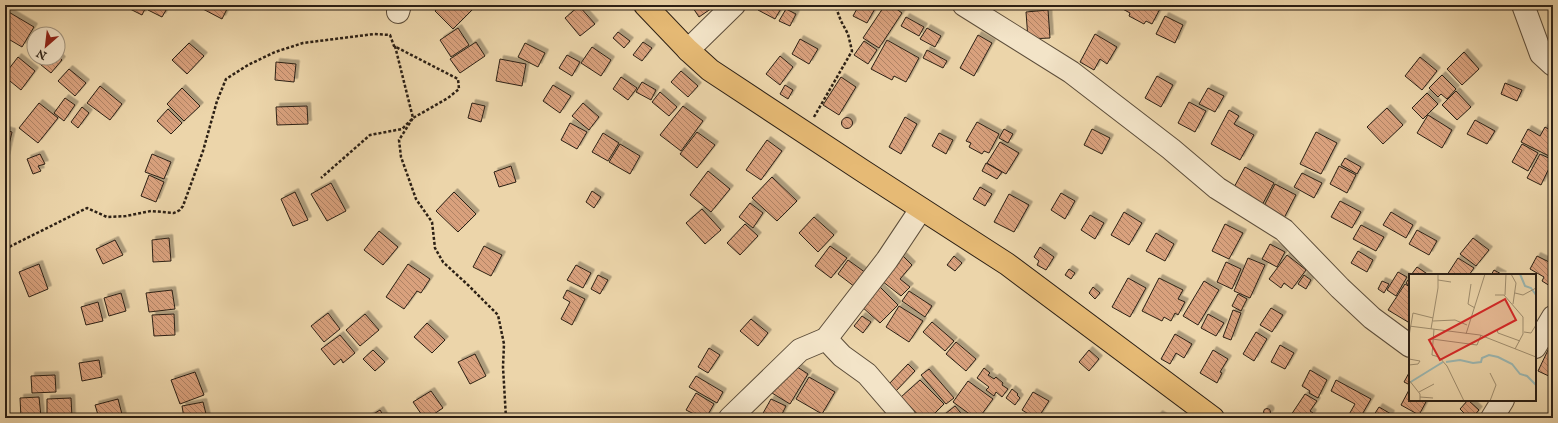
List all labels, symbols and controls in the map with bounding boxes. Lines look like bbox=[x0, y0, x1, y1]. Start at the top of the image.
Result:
north arrow bbox=[26, 26, 66, 66]
text: N bbox=[34, 45, 50, 63]
inset map bbox=[1409, 274, 1536, 401]

